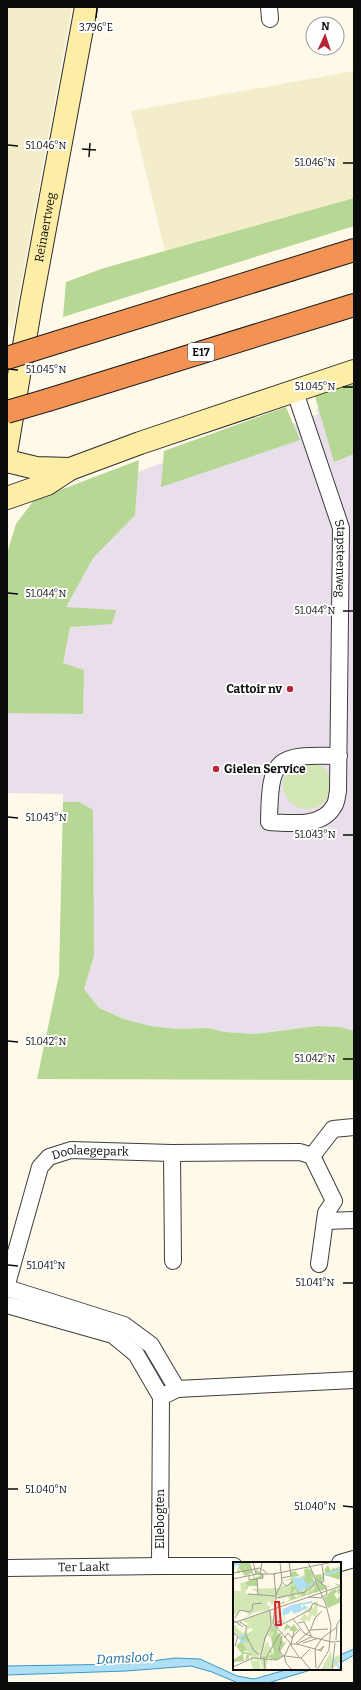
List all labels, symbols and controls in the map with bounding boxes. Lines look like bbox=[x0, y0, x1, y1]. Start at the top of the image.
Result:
north arrow bbox=[305, 16, 345, 56]
text: N bbox=[321, 20, 331, 33]
text: 3.796°E bbox=[79, 22, 113, 34]
text: 51.046°N bbox=[25, 140, 67, 152]
text: 51.046°N bbox=[294, 157, 336, 169]
street label: Reinaertweg bbox=[32, 191, 59, 263]
road number: E17 bbox=[188, 343, 214, 361]
text: 51.045°N bbox=[26, 364, 66, 376]
text: 51.045°N bbox=[295, 381, 335, 393]
street label: Stapsteenweg bbox=[332, 518, 348, 598]
text: 51.044°N bbox=[26, 588, 67, 600]
text: 51.044°N bbox=[295, 605, 336, 617]
place label: Cattoir nv bbox=[226, 682, 282, 696]
marker: Cattoir nv bbox=[285, 684, 295, 694]
place label: Gielen Service bbox=[224, 762, 306, 776]
marker: Gielen Service bbox=[211, 764, 221, 774]
text: 51.043°N bbox=[25, 812, 67, 824]
text: 51.043°N bbox=[294, 829, 336, 841]
text: 51.042°N bbox=[26, 1036, 67, 1048]
text: 51.042°N bbox=[295, 1053, 336, 1065]
street label: Doolaegepark bbox=[50, 1143, 129, 1163]
text: 51.041°N bbox=[26, 1260, 66, 1272]
text: 51.041°N bbox=[295, 1277, 335, 1289]
text: 51.040°N bbox=[25, 1484, 67, 1496]
street label: Ellebogten bbox=[153, 1489, 167, 1549]
text: 51.040°N bbox=[294, 1501, 336, 1513]
street label: Ter Laakt bbox=[58, 1560, 110, 1574]
inset map bbox=[233, 1562, 341, 1670]
water label: Damsloot bbox=[96, 1649, 154, 1667]

